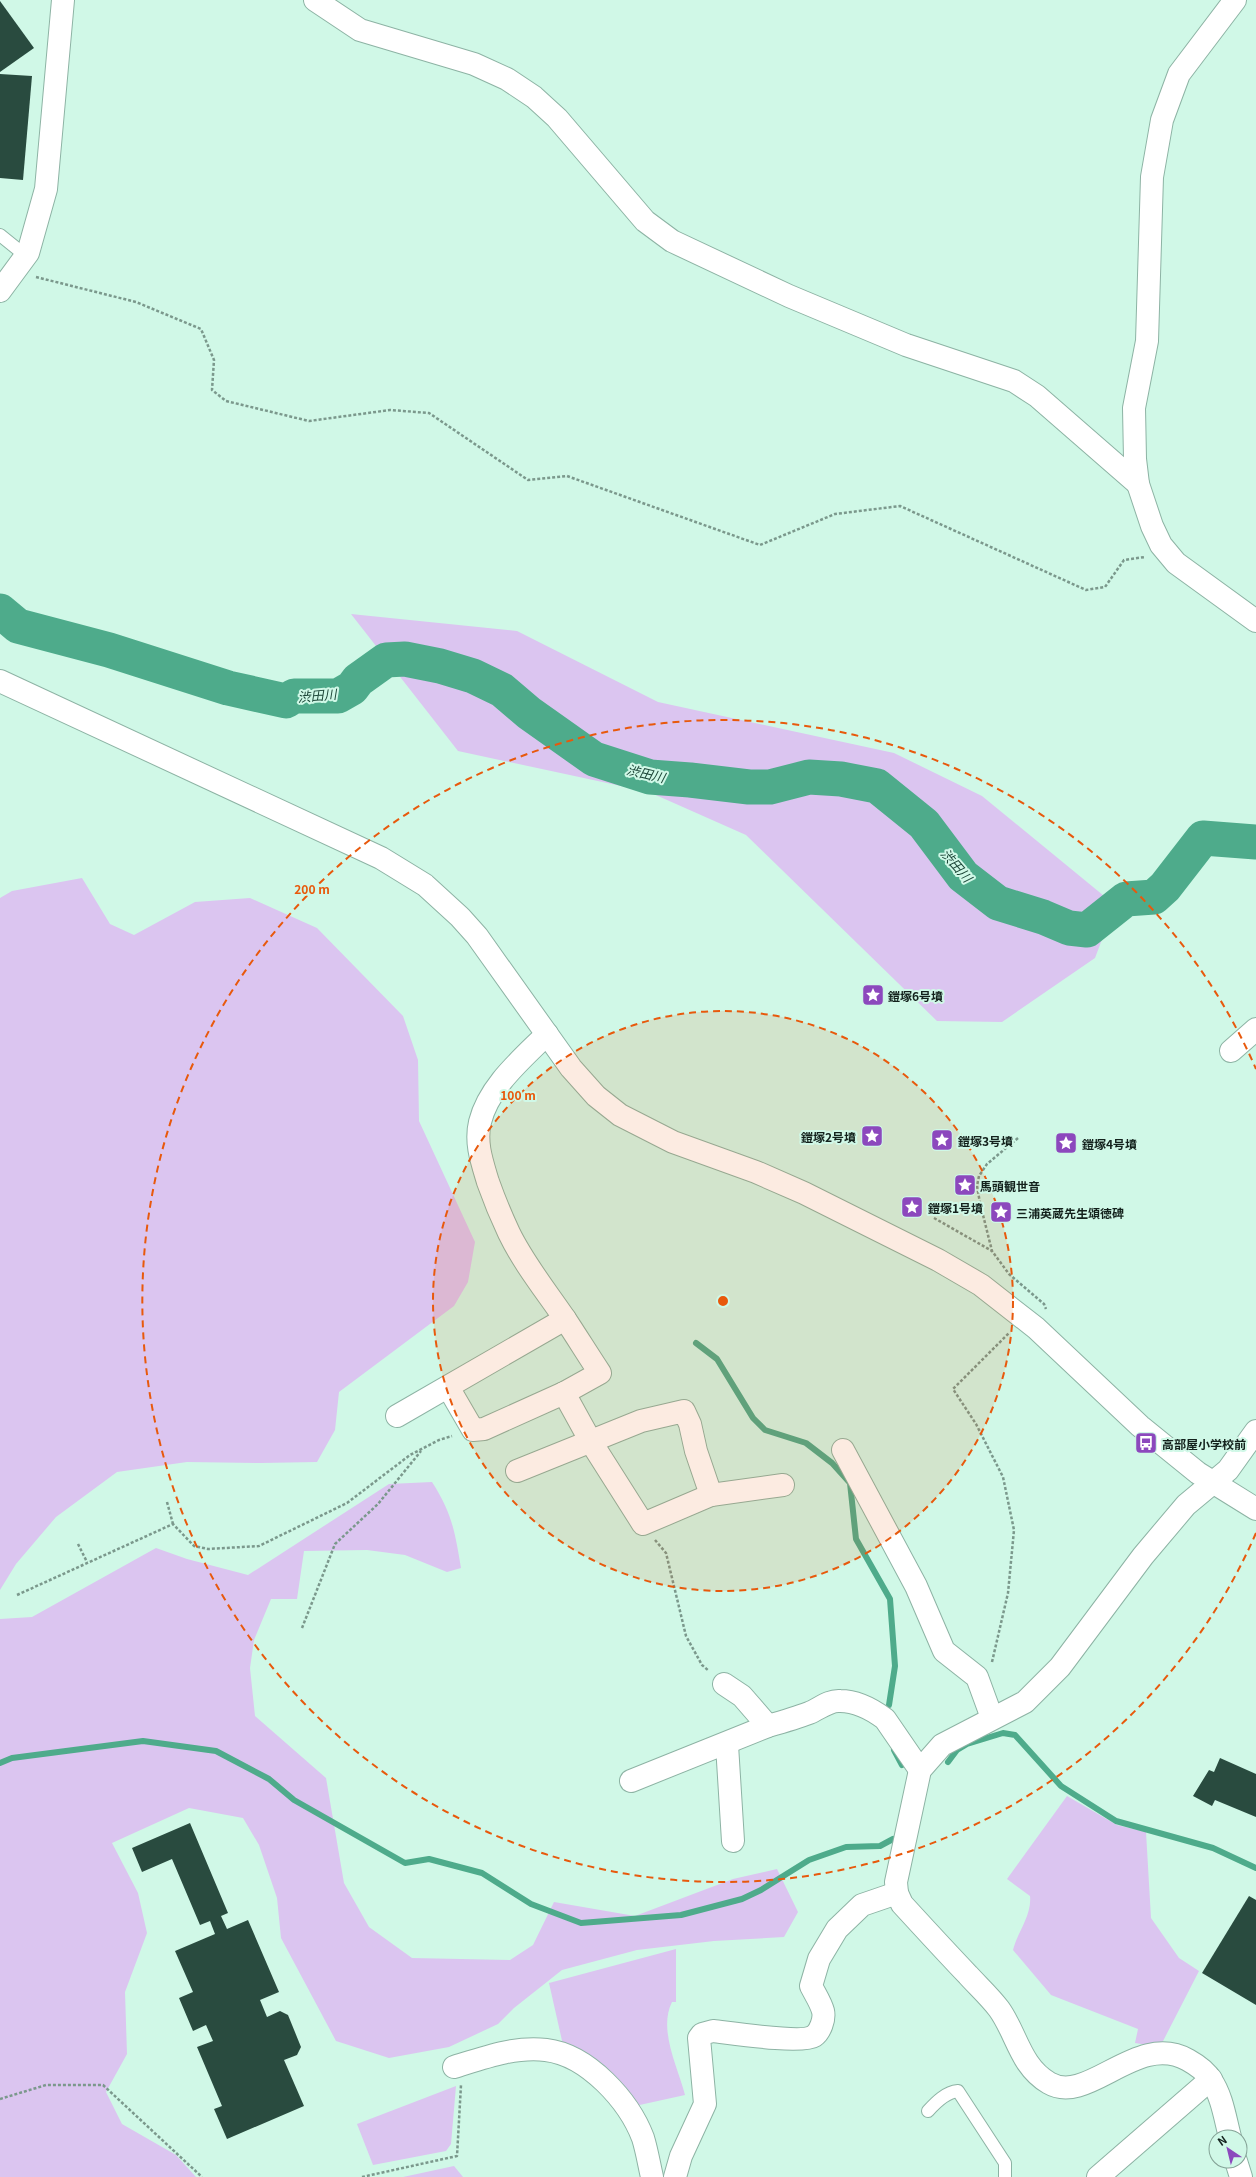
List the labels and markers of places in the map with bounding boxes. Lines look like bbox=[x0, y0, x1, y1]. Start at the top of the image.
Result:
place icon: 鎧塚6号墳 bbox=[860, 982, 886, 1008]
place label: 鎧塚6号墳 bbox=[887, 987, 943, 1004]
place icon: 鎧塚2号墳 bbox=[859, 1123, 885, 1149]
place icon: 鎧塚3号墳 bbox=[929, 1127, 955, 1153]
place label: 鎧塚2号墳 bbox=[800, 1128, 856, 1145]
place icon: 鎧塚4号墳 bbox=[1053, 1130, 1079, 1156]
place label: 鎧塚3号墳 bbox=[957, 1132, 1013, 1149]
place label: 鎧塚4号墳 bbox=[1081, 1135, 1137, 1152]
place icon: 馬頭観世音 bbox=[952, 1172, 978, 1198]
place label: 馬頭観世音 bbox=[980, 1177, 1040, 1194]
place icon: 鎧塚1号墳 bbox=[899, 1194, 925, 1220]
place label: 鎧塚1号墳 bbox=[927, 1199, 983, 1216]
place icon: 三浦英蔵先生頌徳碑 bbox=[988, 1199, 1014, 1225]
place label: 三浦英蔵先生頌徳碑 bbox=[1016, 1204, 1124, 1221]
centre of rings bbox=[716, 1294, 730, 1308]
bus stop icon: 高部屋小学校前 bbox=[1133, 1430, 1159, 1456]
place label: 高部屋小学校前 bbox=[1162, 1435, 1246, 1452]

